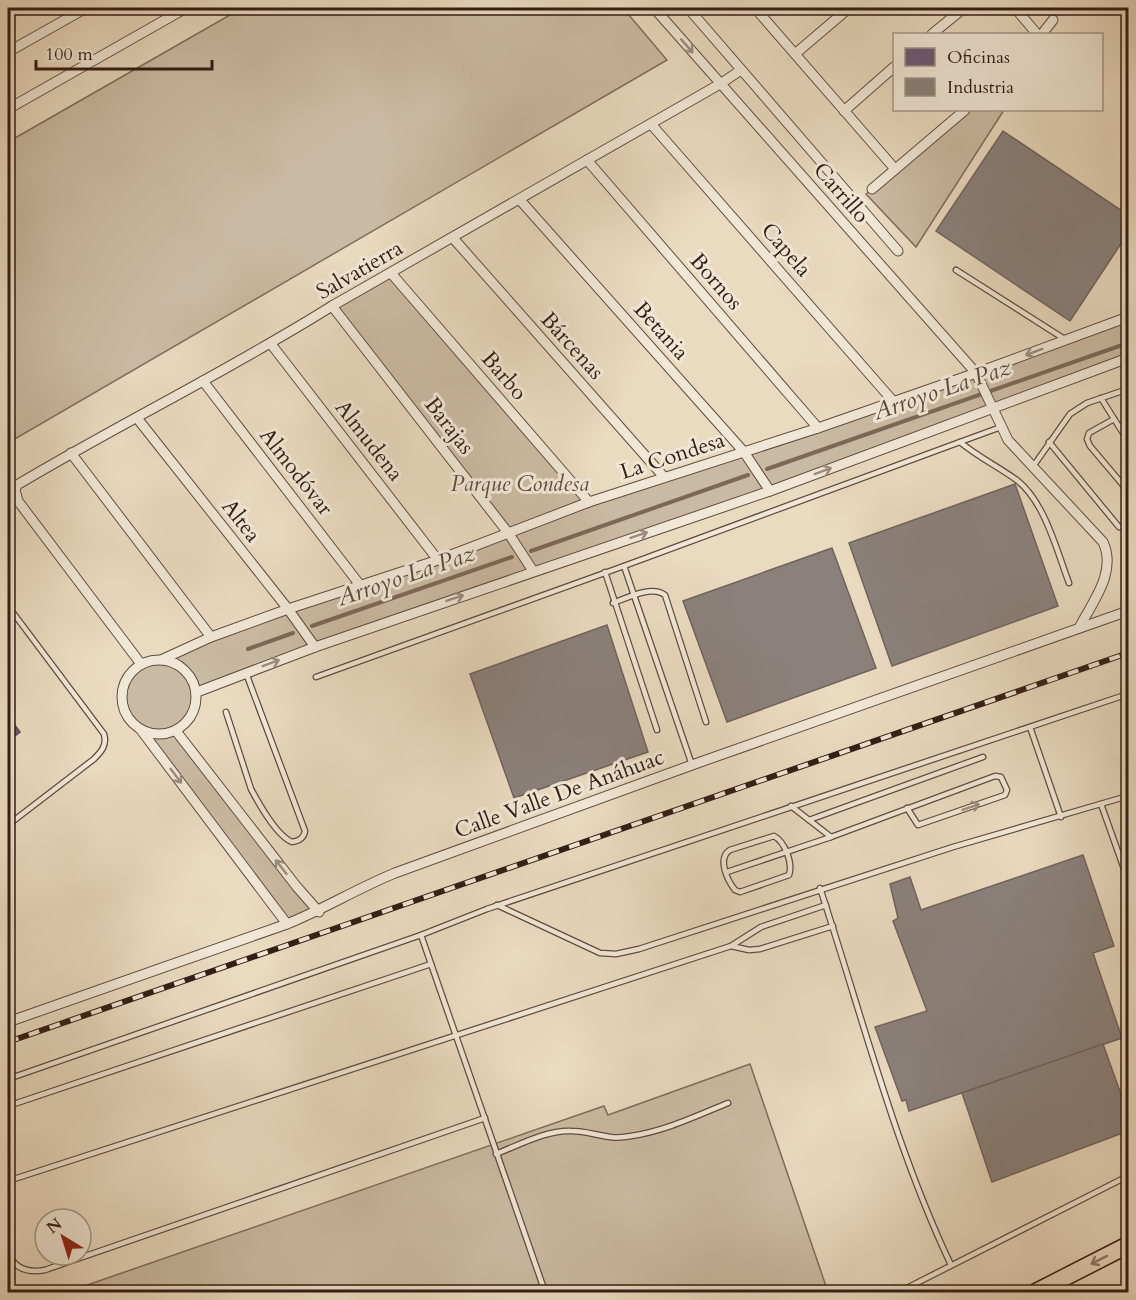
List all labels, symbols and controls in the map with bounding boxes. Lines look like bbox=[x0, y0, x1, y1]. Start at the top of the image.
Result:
scale bar bbox=[36, 33, 212, 71]
legend bbox=[893, 33, 1103, 111]
one-way arrow bbox=[680, 38, 694, 53]
text: 100 m bbox=[45, 42, 93, 67]
text: Oficinas bbox=[947, 45, 1010, 70]
text: Industria bbox=[947, 75, 1014, 100]
street label: Carrillo bbox=[806, 156, 876, 230]
street label: Capela bbox=[754, 216, 819, 284]
street label: Salvatierra bbox=[311, 233, 409, 307]
street label: Bornos bbox=[683, 247, 749, 317]
street label: Betania bbox=[627, 295, 696, 367]
street label: Bárcenas bbox=[534, 305, 611, 386]
street label: Barbo bbox=[474, 345, 534, 407]
one-way arrow bbox=[1025, 347, 1044, 358]
water label: Arroyo La Paz bbox=[867, 350, 1016, 429]
street label: Barajas bbox=[417, 391, 481, 460]
street label: Almudena bbox=[328, 394, 411, 488]
street label: Almodóvar bbox=[252, 421, 341, 523]
street label: La Condesa bbox=[616, 425, 729, 487]
one-way arrow bbox=[814, 465, 832, 476]
park label: Parque Condesa bbox=[451, 469, 589, 499]
street label: Altea bbox=[215, 493, 268, 549]
one-way arrow bbox=[629, 529, 648, 540]
water label: Arroyo La Paz bbox=[331, 536, 480, 615]
one-way arrow bbox=[445, 592, 464, 603]
one-way arrow bbox=[261, 657, 280, 668]
street label: Calle Valle De Anáhuac bbox=[450, 742, 668, 846]
one-way arrow bbox=[169, 768, 182, 784]
one-way arrow bbox=[961, 800, 980, 811]
one-way arrow bbox=[275, 859, 288, 875]
north arrow bbox=[33, 1207, 93, 1267]
text: N bbox=[42, 1213, 67, 1239]
one-way arrow bbox=[1091, 1255, 1109, 1266]

